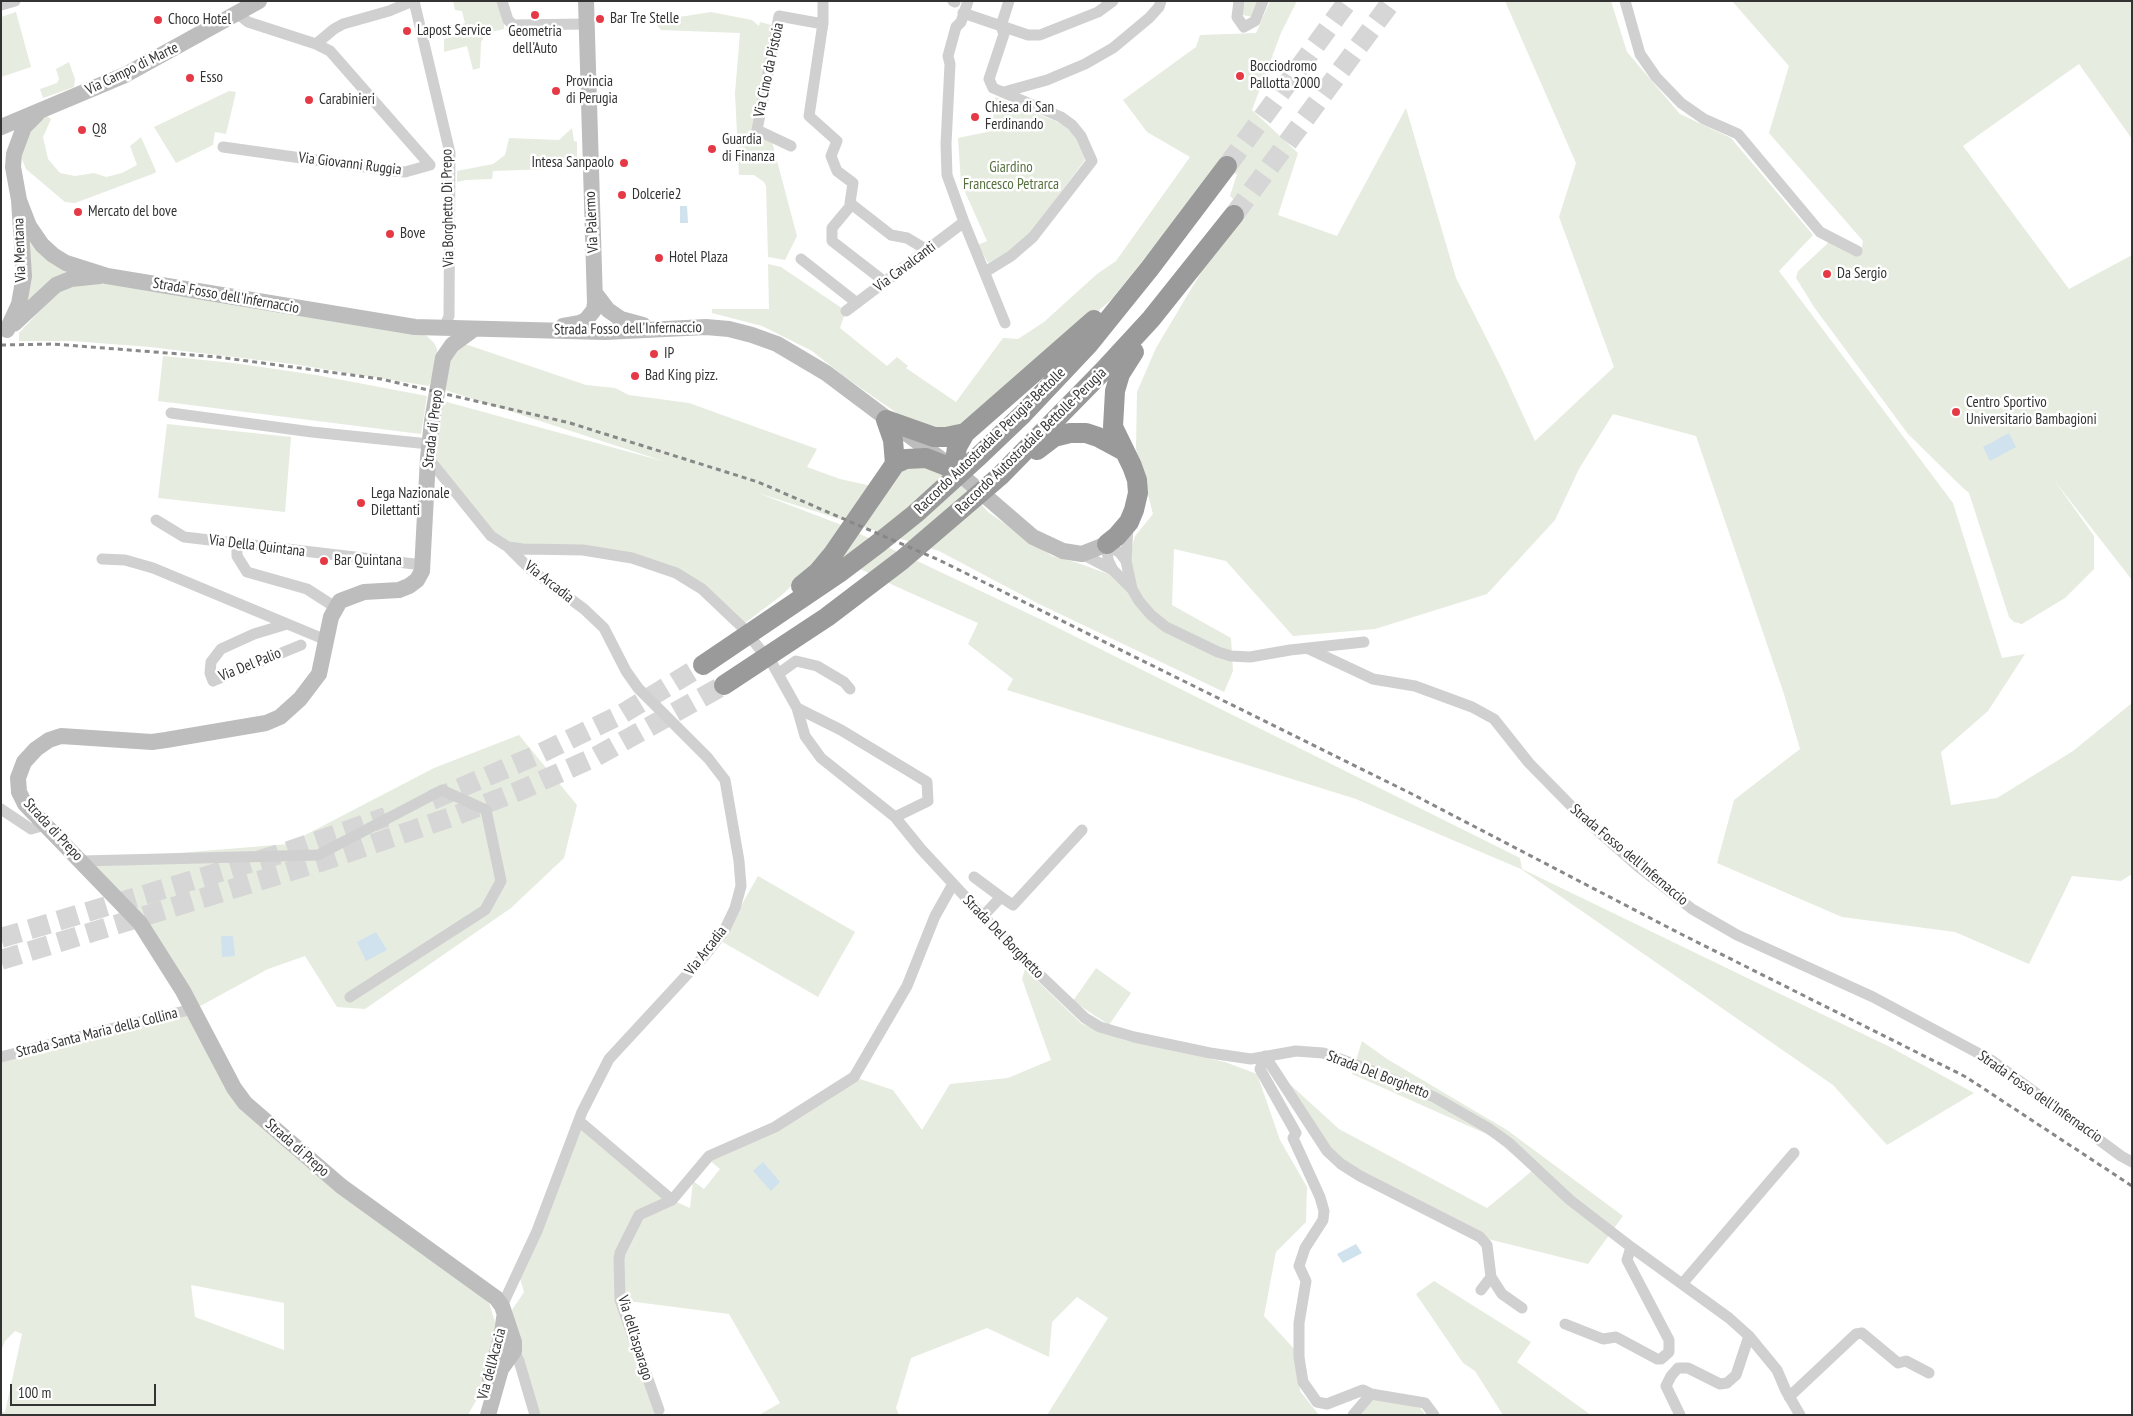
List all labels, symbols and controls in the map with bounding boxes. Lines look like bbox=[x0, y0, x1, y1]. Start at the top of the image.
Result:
marker: Geometria dell'Auto bbox=[529, 9, 541, 21]
place label: Bar Tre Stelle bbox=[610, 10, 679, 28]
place label: Choco Hotel bbox=[168, 11, 231, 29]
marker: Bar Tre Stelle bbox=[594, 13, 606, 25]
marker: Choco Hotel bbox=[152, 14, 164, 26]
street label: Via Cino da Pistoia bbox=[750, 21, 788, 119]
place label: Lapost Service bbox=[417, 22, 491, 40]
place label: Geometria dell'Auto bbox=[508, 23, 562, 58]
marker: Lapost Service bbox=[401, 25, 413, 37]
street label: Via Campo di Marte bbox=[83, 39, 181, 99]
place label: Bocciodromo Pallotta 2000 bbox=[1250, 58, 1320, 93]
place label: Esso bbox=[200, 69, 223, 87]
marker: Bocciodromo Pallotta 2000 bbox=[1234, 70, 1246, 82]
marker: Esso bbox=[184, 72, 196, 84]
place label: Provincia di Perugia bbox=[566, 73, 618, 108]
marker: Provincia di Perugia bbox=[550, 85, 562, 97]
place label: Carabinieri bbox=[319, 91, 375, 109]
marker: Carabinieri bbox=[303, 94, 315, 106]
place label: Chiesa di San Ferdinando bbox=[985, 99, 1054, 134]
marker: Chiesa di San Ferdinando bbox=[969, 111, 981, 123]
place label: Q8 bbox=[92, 121, 107, 139]
marker: Q8 bbox=[76, 124, 88, 136]
place label: Guardia di Finanza bbox=[722, 131, 775, 166]
marker: Guardia di Finanza bbox=[706, 143, 718, 155]
street label: Via Giovanni Ruggia bbox=[297, 149, 403, 179]
street label: Via Borghetto Di Prepo bbox=[438, 149, 458, 267]
place label: Intesa Sanpaolo bbox=[531, 154, 614, 172]
marker: Intesa Sanpaolo bbox=[618, 157, 630, 169]
park label: Giardino Francesco Petrarca bbox=[963, 159, 1059, 194]
place label: Dolcerie2 bbox=[632, 186, 681, 204]
marker: Dolcerie2 bbox=[616, 189, 628, 201]
street label: Via Palermo bbox=[581, 191, 603, 253]
place label: Mercato del bove bbox=[88, 203, 177, 221]
marker: Mercato del bove bbox=[72, 206, 84, 218]
street label: Via Mentana bbox=[10, 217, 30, 283]
place label: Bove bbox=[400, 225, 425, 243]
marker: Bove bbox=[384, 228, 396, 240]
street label: Via Cavalcanti bbox=[871, 238, 939, 296]
place label: Hotel Plaza bbox=[669, 249, 728, 267]
marker: Hotel Plaza bbox=[653, 252, 665, 264]
place label: Da Sergio bbox=[1837, 265, 1887, 283]
marker: Da Sergio bbox=[1821, 268, 1833, 280]
street label: Strada Fosso dell'Infernaccio bbox=[152, 274, 300, 318]
street label: Strada Fosso dell'Infernaccio bbox=[554, 319, 702, 339]
place label: IP bbox=[664, 345, 674, 363]
marker: IP bbox=[648, 348, 660, 360]
street label: Raccordo Autostradale Perugia-Bettolle bbox=[911, 364, 1069, 518]
street label: Raccordo Autostradale Bettolle-Perugia bbox=[952, 364, 1110, 518]
place label: Bad King pizz. bbox=[645, 367, 718, 385]
marker: Bad King pizz. bbox=[629, 370, 641, 382]
street label: Strada di Prepo bbox=[419, 389, 447, 469]
place label: Centro Sportivo Universitario Bambagioni bbox=[1966, 394, 2097, 429]
marker: Centro Sportivo Universitario Bambagioni bbox=[1950, 406, 1962, 418]
place label: Lega Nazionale Dilettanti bbox=[371, 485, 450, 520]
marker: Lega Nazionale Dilettanti bbox=[355, 497, 367, 509]
street label: Via Della Quintana bbox=[208, 531, 306, 561]
place label: Bar Quintana bbox=[334, 552, 402, 570]
marker: Bar Quintana bbox=[318, 555, 330, 567]
street label: Via Arcadia bbox=[521, 557, 577, 607]
street label: Via Del Palio bbox=[216, 644, 284, 686]
street label: Strada di Prepo bbox=[20, 795, 86, 865]
street label: Strada Fosso dell'Infernaccio bbox=[1567, 801, 1691, 909]
street label: Strada Del Borghetto bbox=[959, 892, 1047, 982]
street label: Via Arcadia bbox=[681, 923, 731, 979]
street label: Strada Santa Maria della Collina bbox=[15, 1004, 179, 1062]
street label: Strada Del Borghetto bbox=[1324, 1047, 1432, 1103]
street label: Strada Fosso dell'Infernaccio bbox=[1974, 1047, 2106, 1147]
street label: Strada di Prepo bbox=[261, 1115, 333, 1181]
street label: Via dell'asparago bbox=[614, 1293, 656, 1383]
street label: Via dell'Acacia bbox=[474, 1326, 510, 1402]
scale bar bbox=[12, 1374, 159, 1406]
text: 100 m bbox=[18, 1383, 51, 1402]

